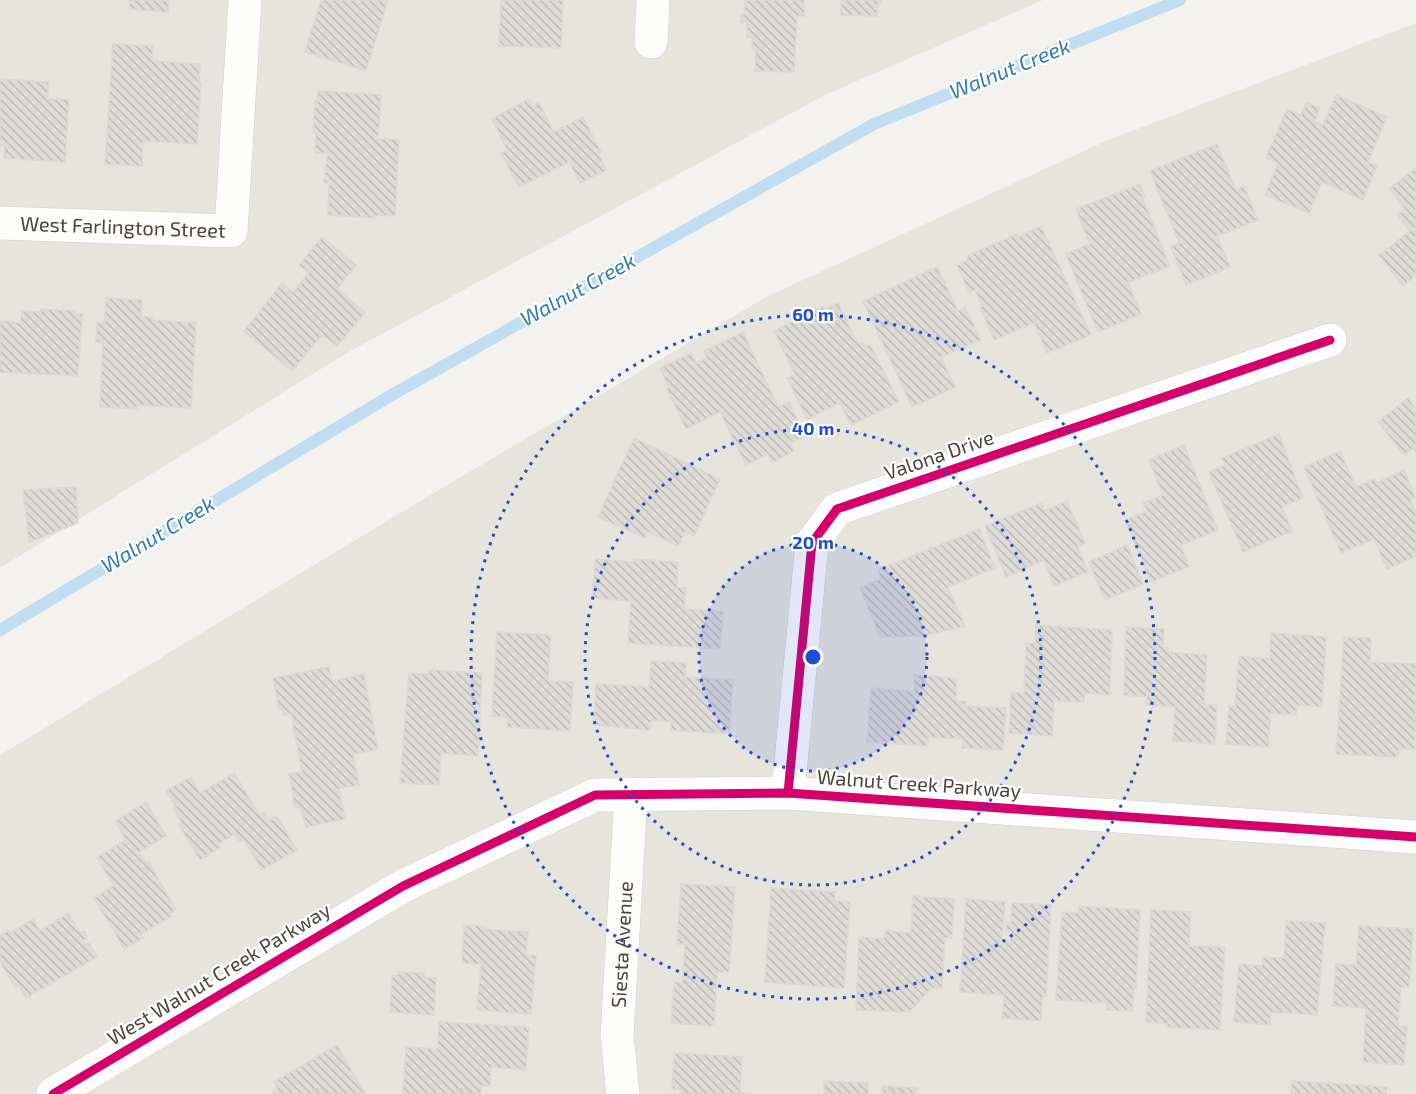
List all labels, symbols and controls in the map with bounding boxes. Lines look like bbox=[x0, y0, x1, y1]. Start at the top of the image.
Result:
water label: Walnut Creek bbox=[945, 32, 1073, 103]
street label: West Farlington Street bbox=[20, 211, 226, 242]
water label: Walnut Creek bbox=[515, 247, 639, 331]
text: 60 m bbox=[792, 303, 834, 325]
text: 40 m bbox=[792, 417, 834, 439]
street label: Valona Drive bbox=[881, 424, 997, 484]
water label: Walnut Creek bbox=[96, 490, 218, 577]
text: 20 m bbox=[792, 531, 834, 553]
centre of rings bbox=[803, 647, 823, 667]
street label: Walnut Creek Parkway bbox=[816, 764, 1022, 802]
street label: Siesta Avenue bbox=[606, 880, 637, 1008]
street label: West Walnut Creek Parkway bbox=[103, 897, 335, 1049]

